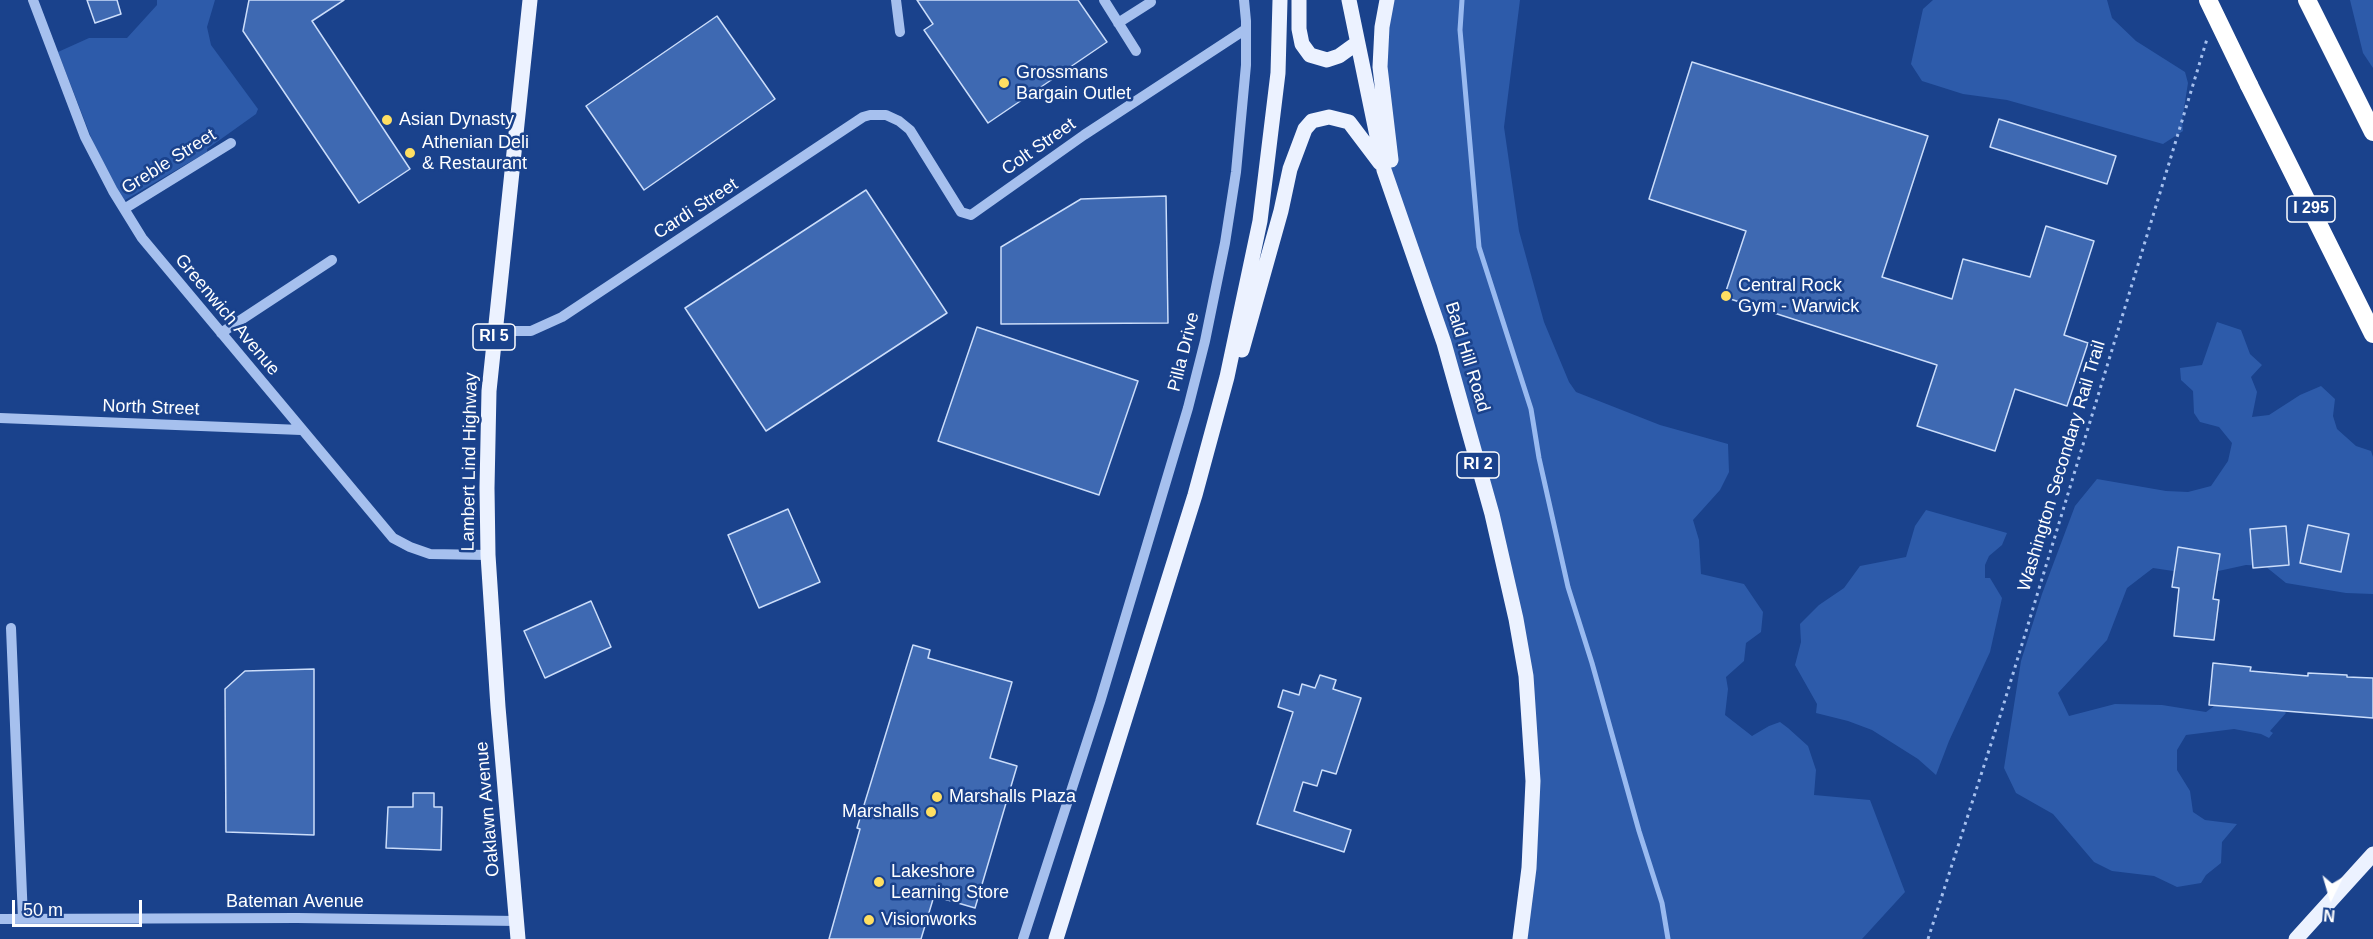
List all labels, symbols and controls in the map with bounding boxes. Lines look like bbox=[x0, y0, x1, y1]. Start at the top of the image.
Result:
place label: Grossmans Bargain Outlet bbox=[1016, 62, 1131, 104]
marker: Grossmans Bargain Outlet bbox=[997, 76, 1011, 90]
place label: Asian Dynasty bbox=[399, 109, 514, 131]
marker: Asian Dynasty bbox=[380, 113, 394, 127]
street label: Colt Street bbox=[998, 114, 1080, 180]
street label: Greble Street bbox=[118, 124, 220, 200]
place label: Athenian Deli & Restaurant bbox=[422, 132, 529, 174]
marker: Athenian Deli & Restaurant bbox=[403, 146, 417, 160]
street label: Cardi Street bbox=[650, 174, 742, 244]
road number: I 295 bbox=[2287, 196, 2335, 222]
street label: Greenwich Avenue bbox=[170, 250, 284, 380]
place label: Central Rock Gym - Warwick bbox=[1738, 275, 1859, 318]
marker: Central Rock Gym - Warwick bbox=[1719, 289, 1733, 303]
street label: Bald Hill Road bbox=[1440, 299, 1494, 415]
street label: Pilla Drive bbox=[1164, 310, 1204, 394]
road number: RI 5 bbox=[473, 324, 515, 350]
street label: Washington Secondary Rail Trail bbox=[2014, 338, 2110, 594]
street label: Lambert Lind Highway bbox=[458, 372, 482, 552]
street label: North Street bbox=[102, 396, 200, 420]
road number: RI 2 bbox=[1457, 452, 1499, 478]
street label: Oaklawn Avenue bbox=[471, 740, 505, 878]
place label: Marshalls Plaza bbox=[949, 786, 1076, 808]
marker: Marshalls Plaza bbox=[930, 790, 944, 804]
place label: Marshalls bbox=[842, 801, 919, 823]
marker: Marshalls bbox=[924, 805, 938, 819]
place label: Lakeshore Learning Store bbox=[891, 861, 1009, 904]
north arrow bbox=[2301, 867, 2361, 927]
marker: Lakeshore Learning Store bbox=[872, 875, 886, 889]
scale bar bbox=[15, 888, 146, 926]
street label: Bateman Avenue bbox=[226, 891, 364, 913]
text: 50 m bbox=[23, 900, 63, 920]
text: N bbox=[2323, 906, 2336, 924]
place label: Visionworks bbox=[881, 909, 977, 931]
marker: Visionworks bbox=[862, 913, 876, 927]

